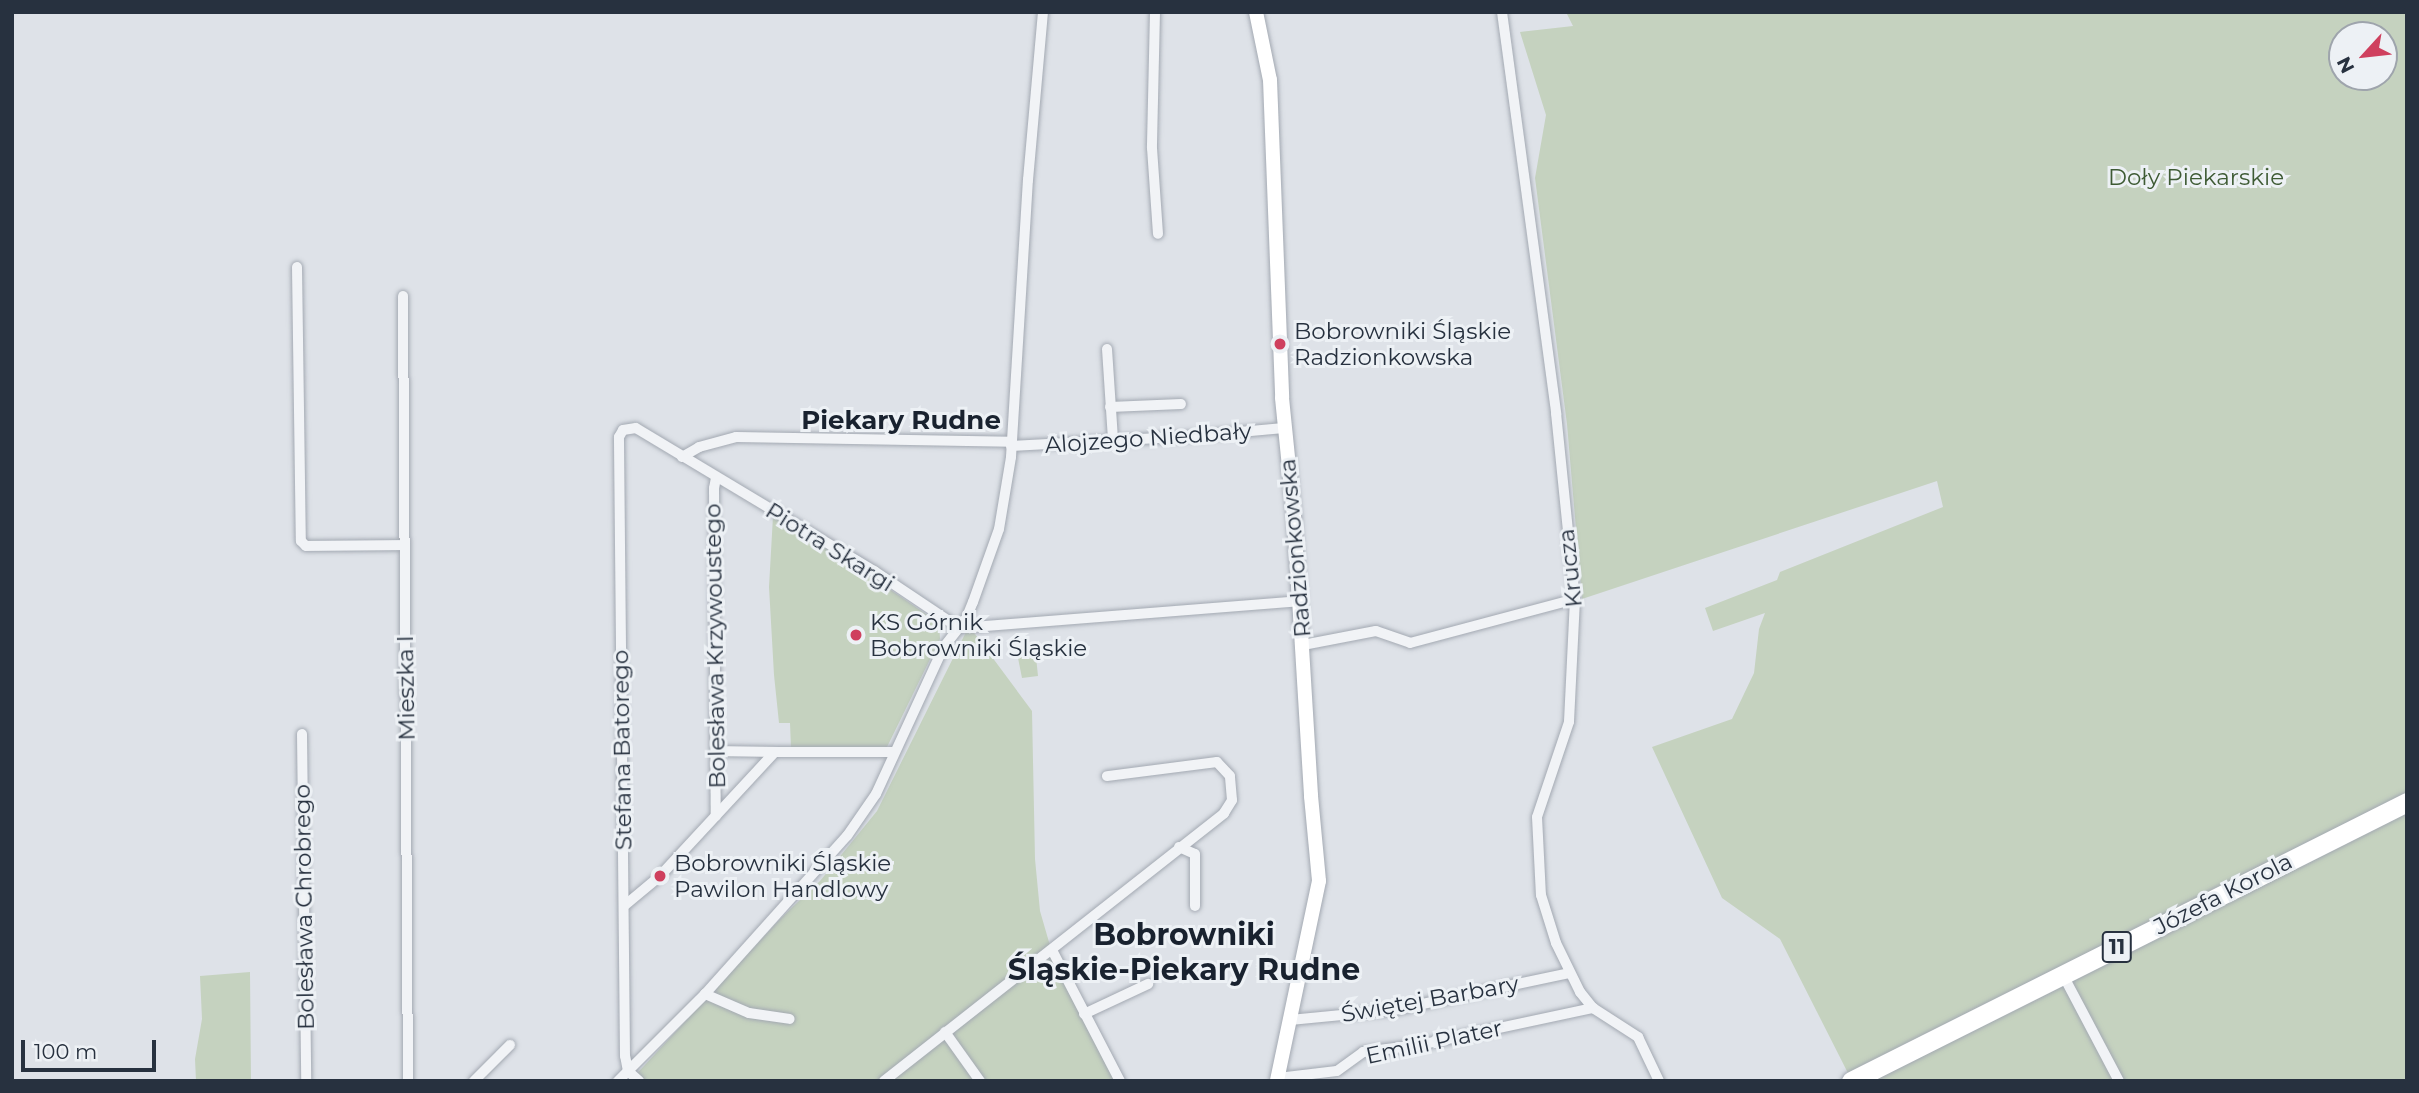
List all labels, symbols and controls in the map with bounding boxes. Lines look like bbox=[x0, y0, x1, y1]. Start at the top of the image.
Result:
north arrow bbox=[2328, 21, 2398, 91]
text: N bbox=[2332, 53, 2359, 77]
park label: Doły Piekarskie bbox=[2108, 163, 2284, 191]
place label: Bobrowniki Śląskie Radzionkowska bbox=[1294, 317, 1511, 371]
marker: Bobrowniki Śląskie Radzionkowska bbox=[1272, 336, 1288, 352]
district label: Piekary Rudne bbox=[801, 405, 1001, 437]
street label: Alojzego Niedbały bbox=[1044, 417, 1252, 459]
street label: Radzionkowska bbox=[1273, 457, 1317, 639]
street label: Piotra Skargi bbox=[761, 496, 899, 598]
street label: Bolesława Krzywoustego bbox=[699, 503, 731, 789]
street label: Krucza bbox=[1552, 527, 1588, 609]
place label: KS Górnik Bobrowniki Śląskie bbox=[870, 608, 1087, 662]
marker: KS Górnik Bobrowniki Śląskie bbox=[848, 627, 864, 643]
street label: Mieszka I bbox=[391, 635, 421, 741]
street label: Stefana Batorego bbox=[606, 650, 638, 850]
street label: Bolesława Chrobrego bbox=[288, 784, 320, 1030]
street label: Józefa Korola bbox=[2149, 847, 2297, 941]
place label: Bobrowniki Śląskie Pawilon Handlowy bbox=[674, 849, 891, 903]
marker: Bobrowniki Śląskie Pawilon Handlowy bbox=[652, 868, 668, 884]
district label: Bobrowniki Śląskie-Piekary Rudne bbox=[1008, 917, 1360, 988]
road number: 11 bbox=[2101, 930, 2133, 964]
street label: Świętej Barbary bbox=[1339, 970, 1521, 1028]
street label: Emilii Plater bbox=[1363, 1014, 1505, 1070]
scale bar bbox=[24, 1026, 159, 1070]
text: 100 m bbox=[34, 1039, 97, 1064]

